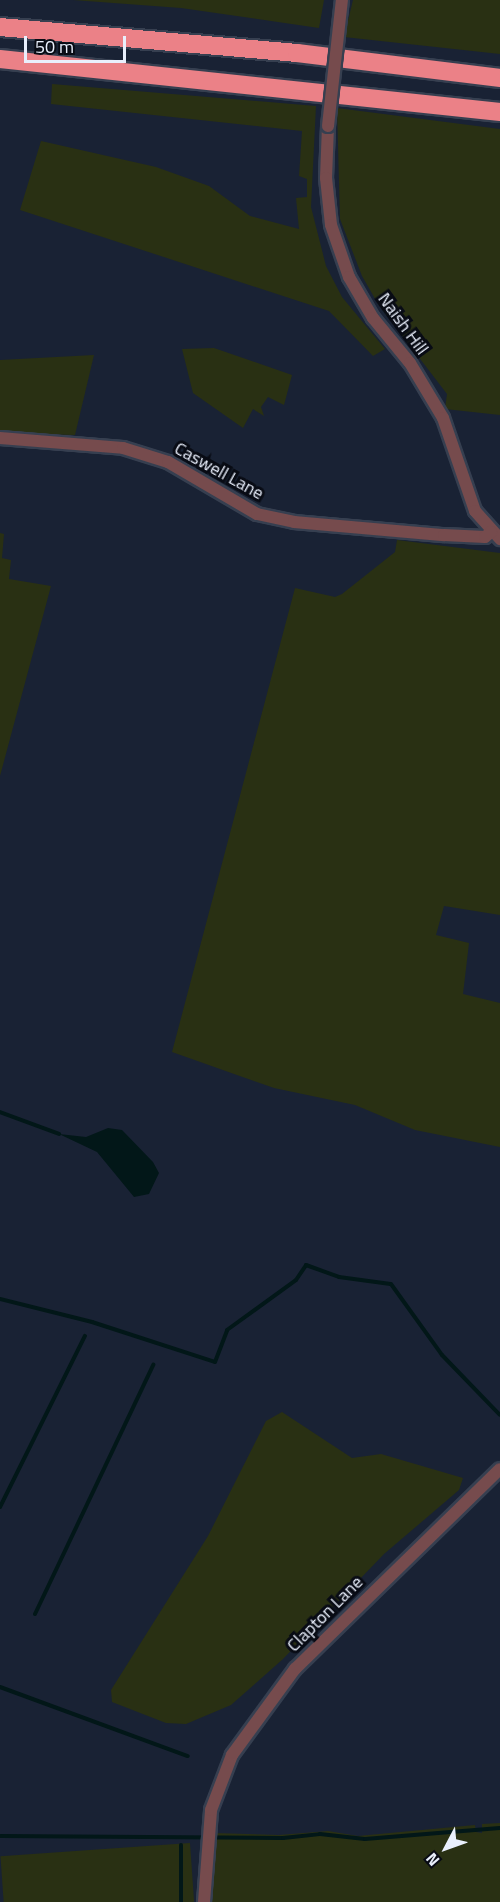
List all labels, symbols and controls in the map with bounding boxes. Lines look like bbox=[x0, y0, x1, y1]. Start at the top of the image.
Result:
scale bar bbox=[27, 24, 129, 62]
text: 50 m bbox=[35, 33, 74, 60]
street label: Naish Hill bbox=[373, 289, 433, 359]
street label: Caswell Lane bbox=[171, 438, 267, 504]
street label: Clapton Lane bbox=[283, 1572, 367, 1656]
north arrow bbox=[416, 1818, 476, 1878]
text: N bbox=[420, 1848, 445, 1872]

